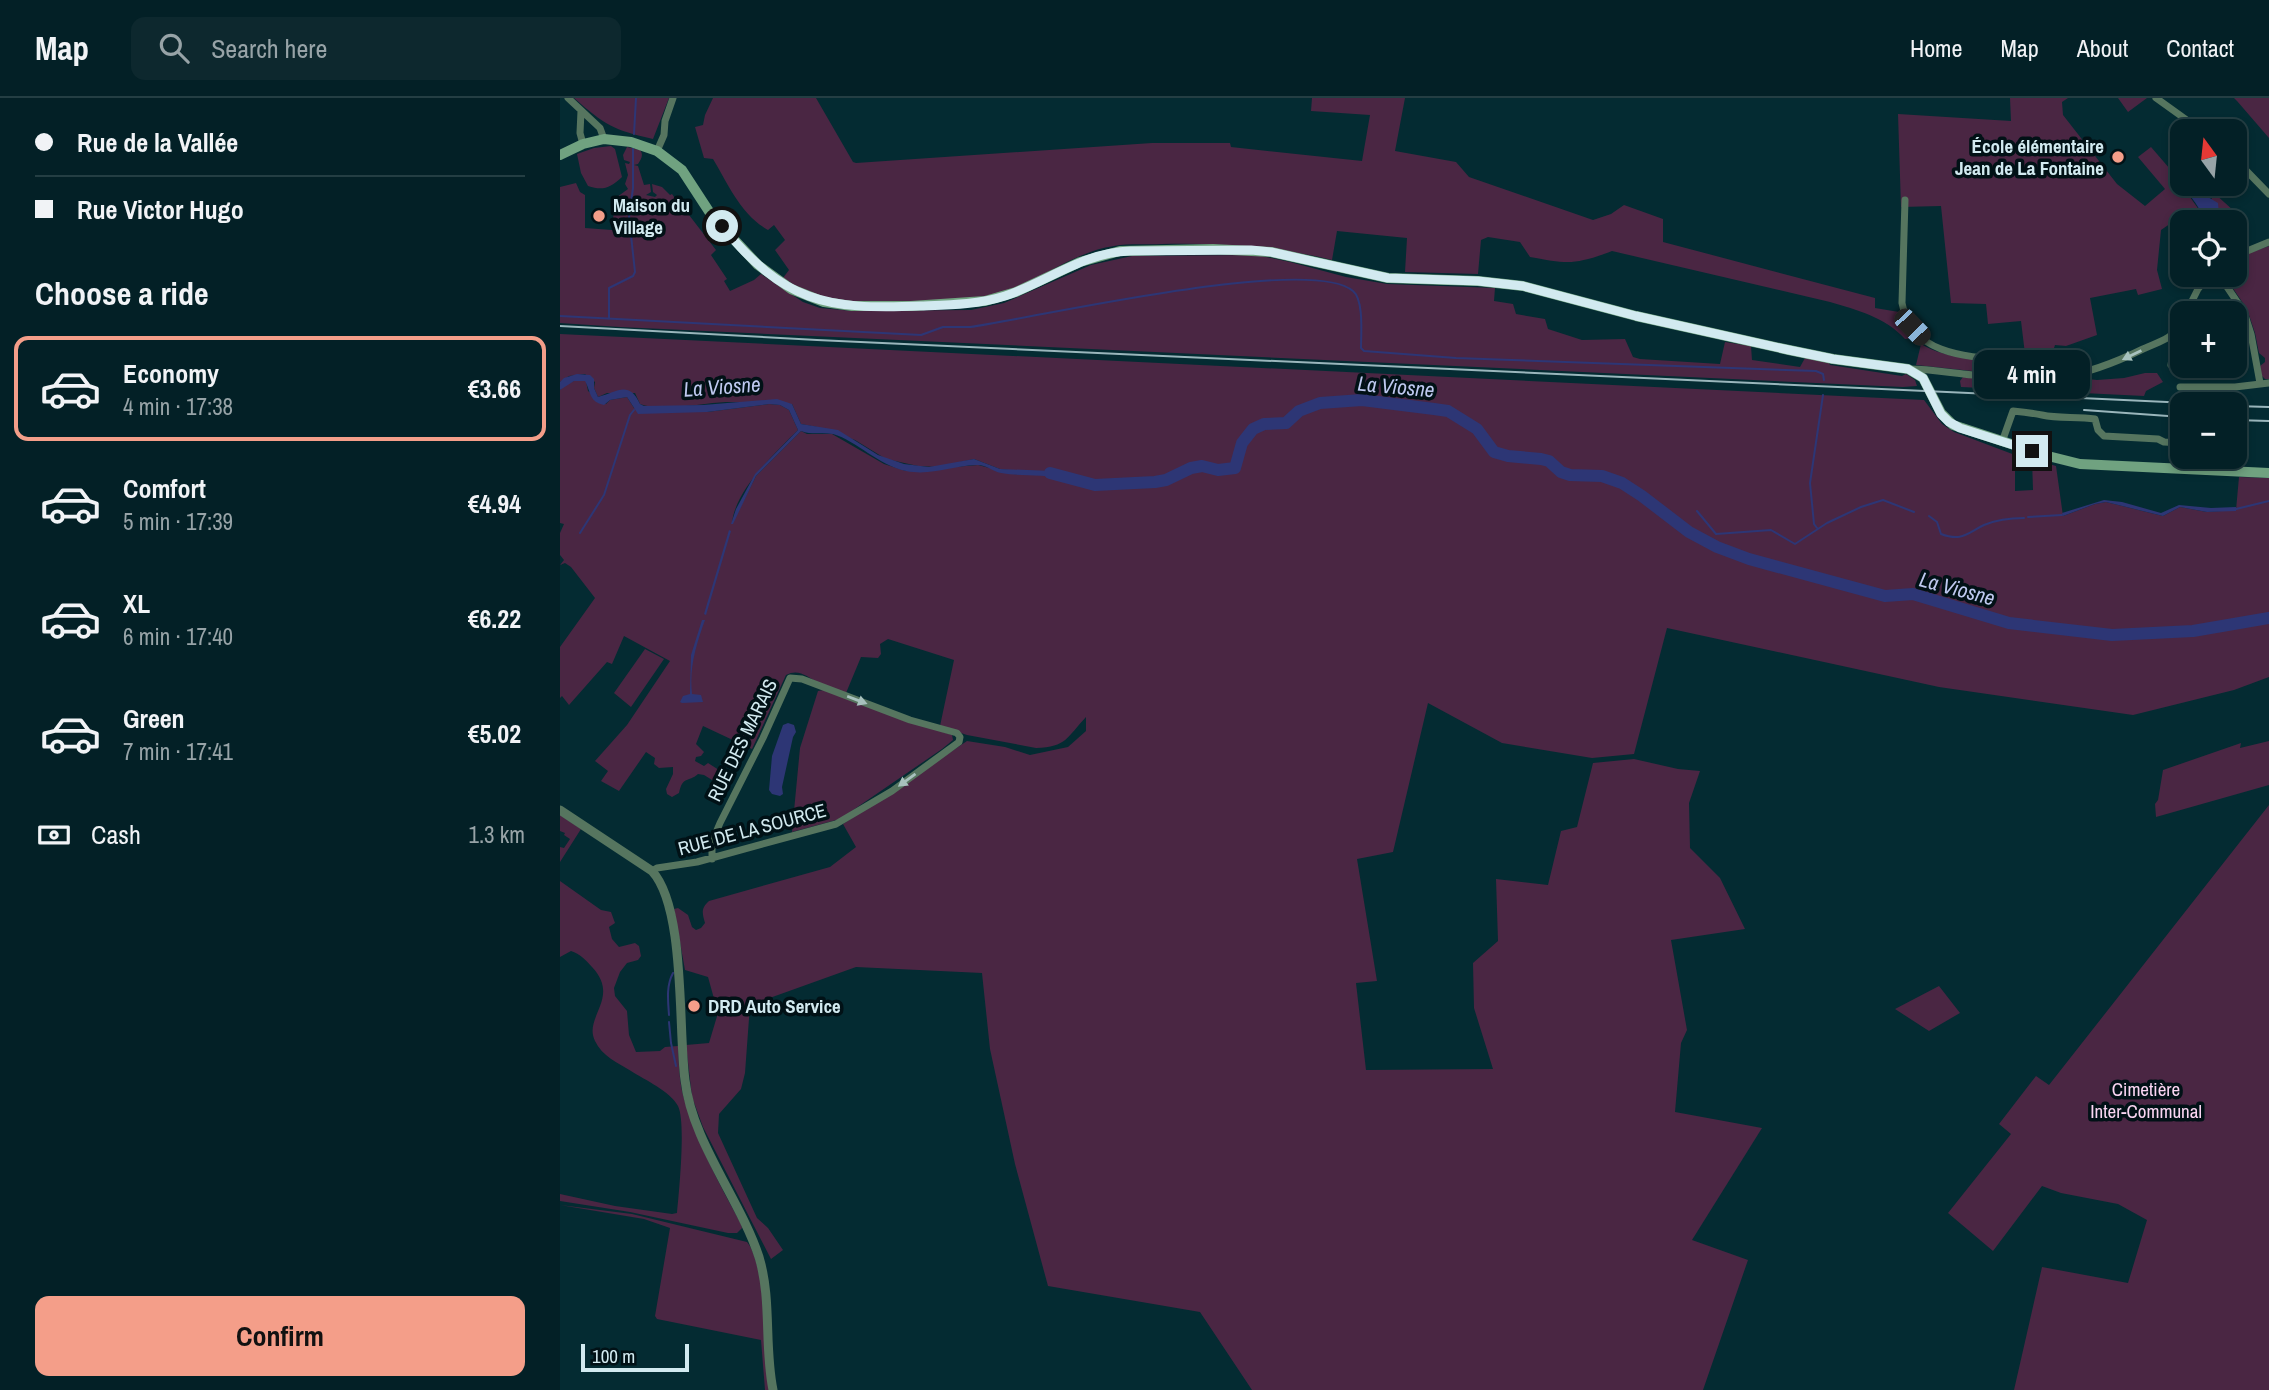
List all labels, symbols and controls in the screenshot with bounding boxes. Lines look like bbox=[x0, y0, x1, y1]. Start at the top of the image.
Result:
search box bbox=[131, 17, 621, 80]
text: Map bbox=[35, 26, 89, 70]
icon: search bbox=[155, 29, 193, 67]
text: Search here bbox=[211, 31, 327, 66]
text: Home bbox=[1910, 32, 1962, 64]
text: Map bbox=[2000, 32, 2039, 64]
text: About bbox=[2077, 32, 2128, 64]
text: Contact bbox=[2166, 32, 2234, 64]
north arrow bbox=[2170, 119, 2247, 196]
map controls bbox=[2170, 119, 2247, 469]
text: Rue de la Vallée bbox=[77, 125, 238, 160]
place label: École élémentaire Jean de La Fontaine bbox=[1955, 133, 2104, 181]
marker: École élémentaire Jean de La Fontaine bbox=[2110, 149, 2126, 165]
text: Rue Victor Hugo bbox=[77, 192, 244, 227]
place label: Maison du Village bbox=[613, 192, 690, 240]
marker: Maison du Village bbox=[591, 208, 607, 224]
route start bbox=[706, 210, 738, 242]
button: locate bbox=[2170, 210, 2247, 287]
text: Choose a ride bbox=[35, 272, 209, 315]
button: + bbox=[2170, 301, 2247, 378]
car bbox=[1890, 305, 1935, 349]
one-way arrow bbox=[2122, 349, 2142, 360]
callout: 4 min bbox=[1974, 350, 2090, 398]
text: Economy bbox=[123, 356, 219, 391]
icon: car bbox=[39, 357, 102, 420]
text: 4 min bbox=[2007, 359, 2057, 390]
water label: La Viosne bbox=[682, 369, 761, 404]
water label: La Viosne bbox=[1356, 369, 1436, 404]
text: €3.66 bbox=[468, 371, 521, 406]
text: 4 min · 17:38 bbox=[123, 391, 233, 422]
button: − bbox=[2170, 392, 2247, 469]
route end bbox=[2016, 435, 2048, 467]
text: Comfort bbox=[123, 471, 206, 506]
icon: car bbox=[39, 472, 102, 535]
text: €4.94 bbox=[468, 486, 521, 521]
text: 5 min · 17:39 bbox=[123, 506, 233, 537]
water label: La Viosne bbox=[1916, 565, 1998, 613]
text: XL bbox=[123, 586, 150, 621]
icon: car bbox=[39, 587, 102, 650]
text: €6.22 bbox=[468, 601, 521, 636]
text: 6 min · 17:40 bbox=[123, 621, 233, 652]
street label: RUE DES MARAIS bbox=[701, 674, 783, 806]
one-way arrow bbox=[847, 695, 868, 706]
text: Green bbox=[123, 701, 185, 736]
icon: car bbox=[39, 702, 102, 765]
text: €5.02 bbox=[468, 716, 521, 751]
text: 7 min · 17:41 bbox=[123, 736, 233, 767]
one-way arrow bbox=[898, 773, 916, 787]
street label: RUE DE LA SOURCE bbox=[675, 797, 829, 861]
icon: cash bbox=[35, 816, 73, 854]
text: Cash bbox=[91, 817, 141, 852]
text: 1.3 km bbox=[468, 819, 525, 850]
place label: DRD Auto Service bbox=[708, 993, 841, 1019]
marker: DRD Auto Service bbox=[686, 998, 702, 1014]
park label: Cimetière Inter-Communal bbox=[2090, 1076, 2202, 1124]
button: Confirm bbox=[35, 1296, 525, 1376]
scale bar bbox=[581, 1341, 690, 1373]
text: 100 m bbox=[592, 1343, 635, 1369]

